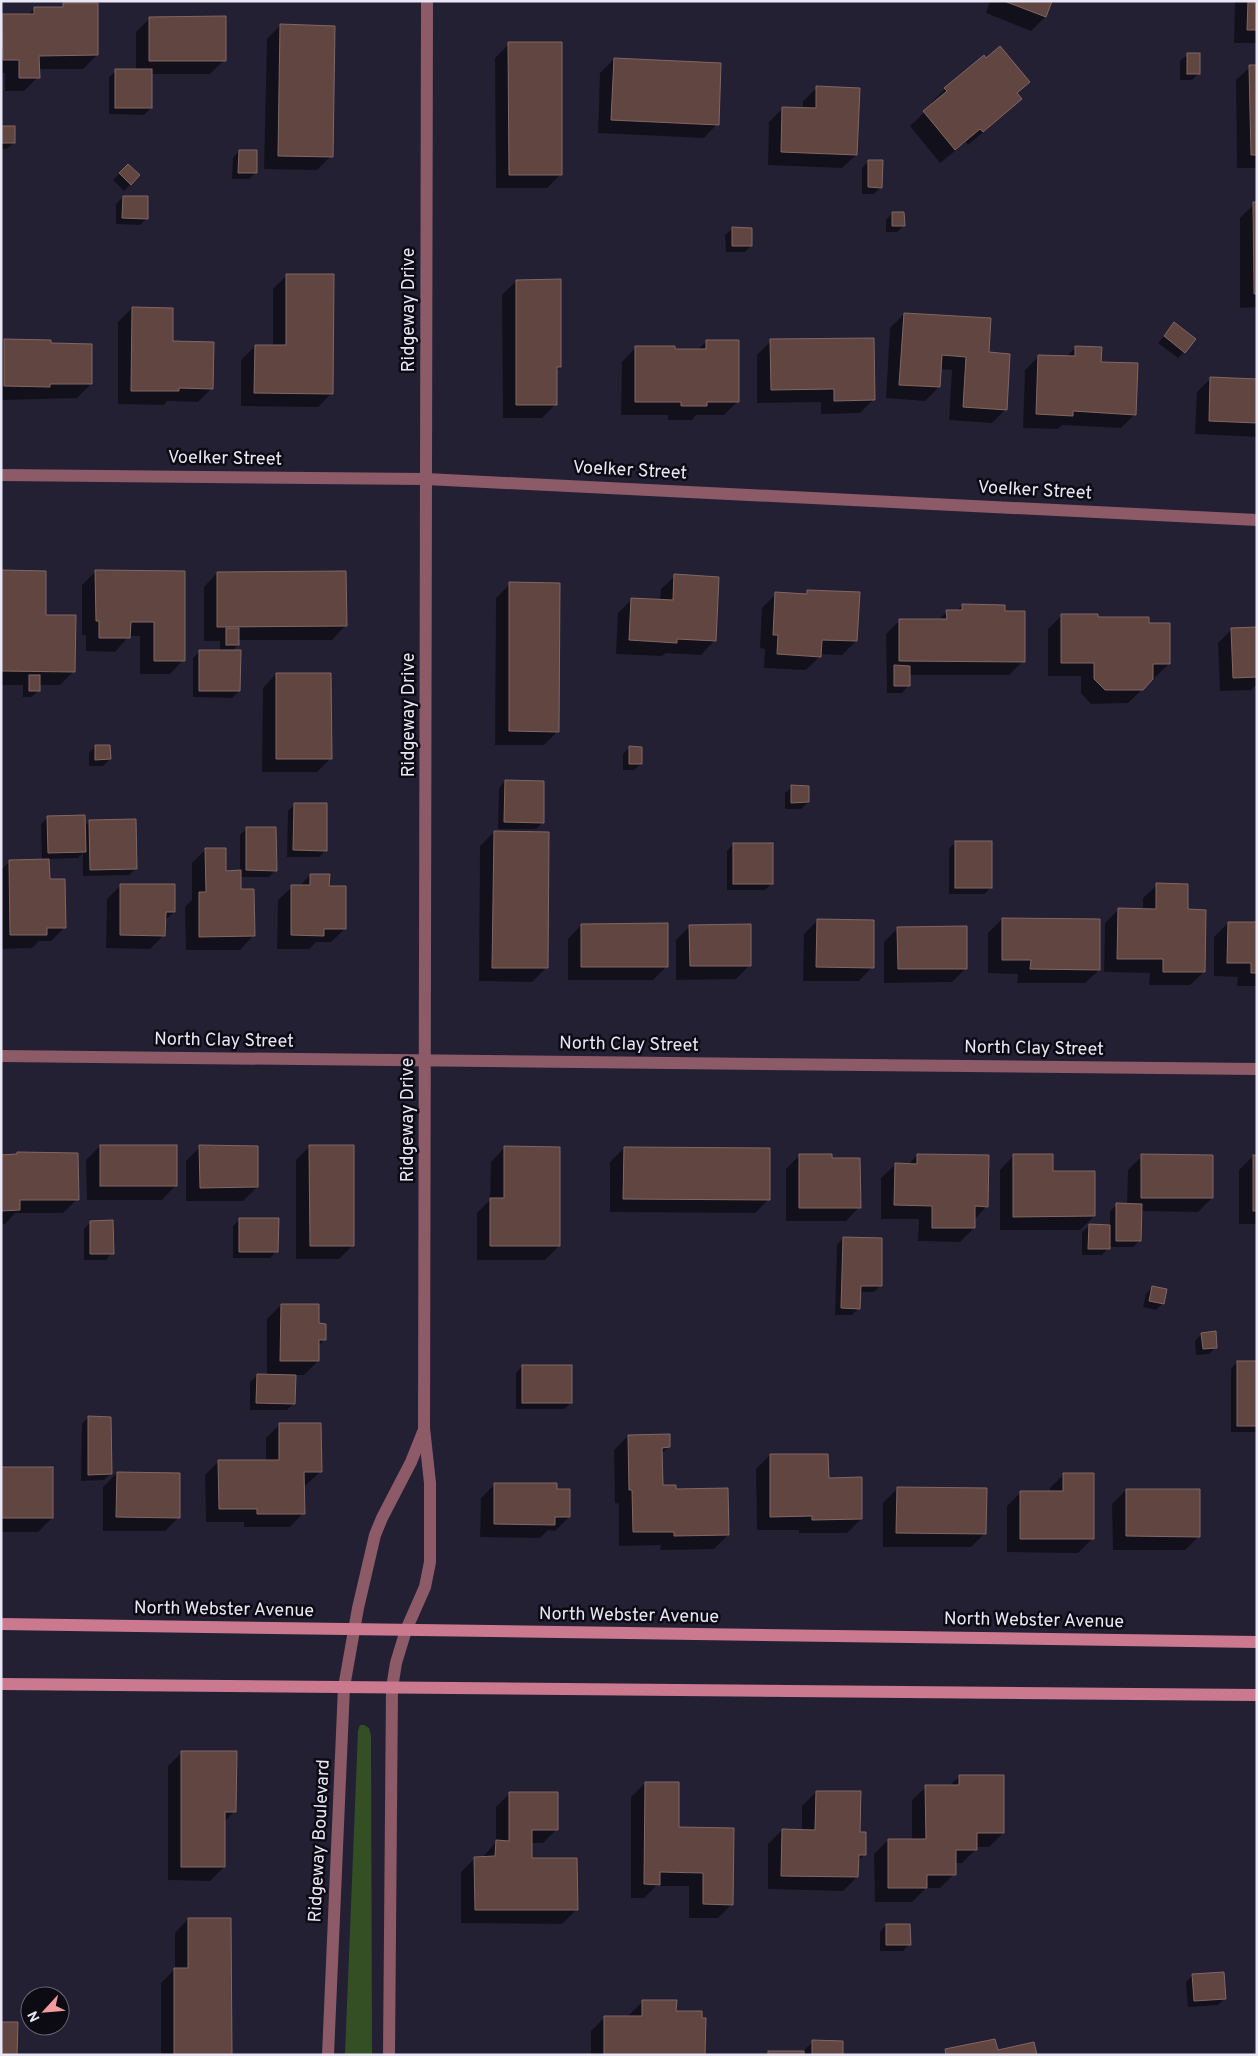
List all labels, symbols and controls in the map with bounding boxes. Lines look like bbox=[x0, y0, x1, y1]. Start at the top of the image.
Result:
street label: Ridgeway Drive bbox=[398, 248, 421, 372]
street label: Voelker Street bbox=[168, 447, 282, 471]
street label: Voelker Street bbox=[572, 457, 688, 485]
street label: Voelker Street bbox=[977, 477, 1093, 505]
street label: Ridgeway Drive bbox=[398, 653, 421, 777]
street label: North Clay Street bbox=[154, 1028, 294, 1054]
street label: North Clay Street bbox=[559, 1032, 699, 1058]
street label: North Clay Street bbox=[964, 1036, 1104, 1062]
street label: Ridgeway Drive bbox=[397, 1058, 420, 1182]
street label: North Webster Avenue bbox=[134, 1597, 314, 1623]
street label: North Webster Avenue bbox=[539, 1603, 719, 1629]
street label: North Webster Avenue bbox=[944, 1608, 1124, 1634]
street label: Ridgeway Boulevard bbox=[304, 1759, 336, 1923]
north arrow bbox=[20, 1986, 70, 2036]
text: N bbox=[25, 2008, 45, 2024]

